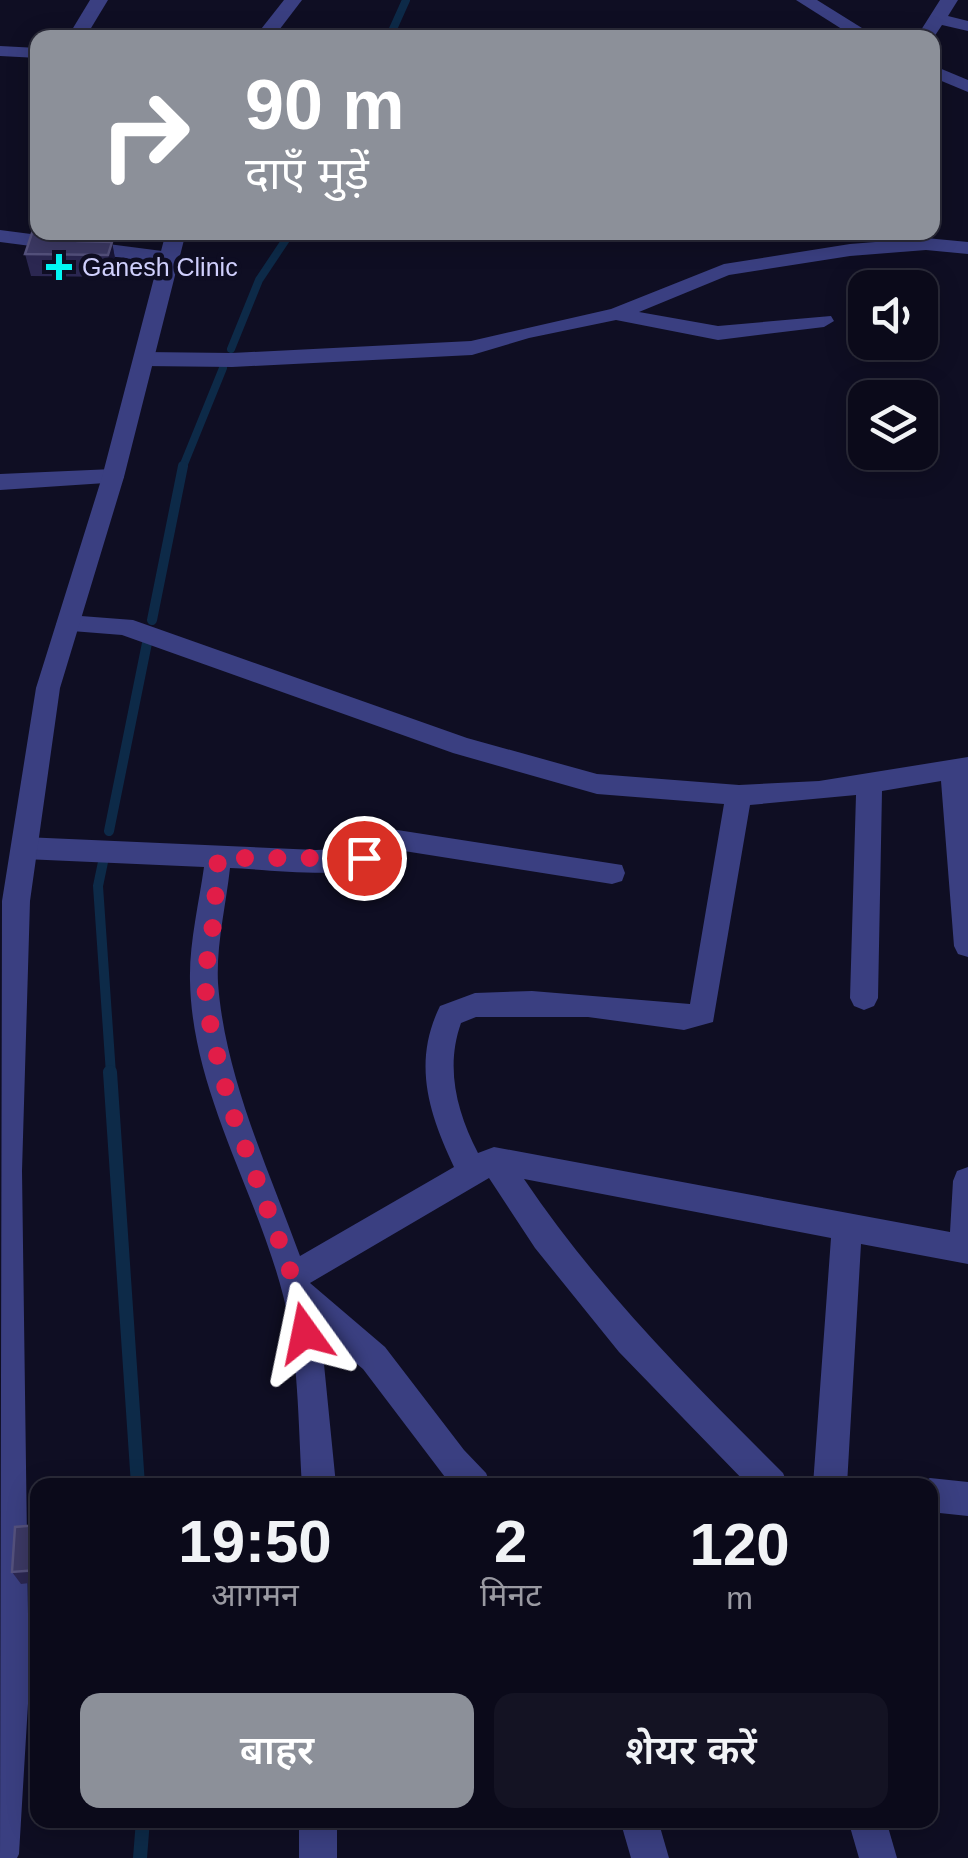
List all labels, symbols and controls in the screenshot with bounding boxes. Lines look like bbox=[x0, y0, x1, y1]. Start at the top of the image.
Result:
text: 90 m bbox=[245, 66, 405, 144]
icon: right bbox=[80, 70, 210, 200]
text: दाएँ मुड़ें bbox=[245, 148, 369, 199]
place label: Ganesh Clinic bbox=[82, 253, 238, 281]
marker: Ganesh Clinic bbox=[46, 254, 72, 280]
map controls bbox=[848, 270, 938, 470]
button: sound bbox=[848, 270, 938, 360]
button: layers bbox=[848, 380, 938, 470]
pin bbox=[322, 816, 407, 901]
icon: arrive bbox=[337, 831, 392, 886]
position arrow bbox=[253, 1281, 357, 1385]
text: 19:50 bbox=[178, 1508, 332, 1575]
text: 2 bbox=[494, 1508, 527, 1575]
text: 120 bbox=[690, 1511, 790, 1578]
text: आगमन bbox=[211, 1577, 299, 1613]
text: मिनट bbox=[480, 1577, 541, 1613]
text: m bbox=[726, 1580, 753, 1616]
button: बाहर bbox=[80, 1693, 474, 1808]
button: शेयर करें bbox=[494, 1693, 888, 1808]

